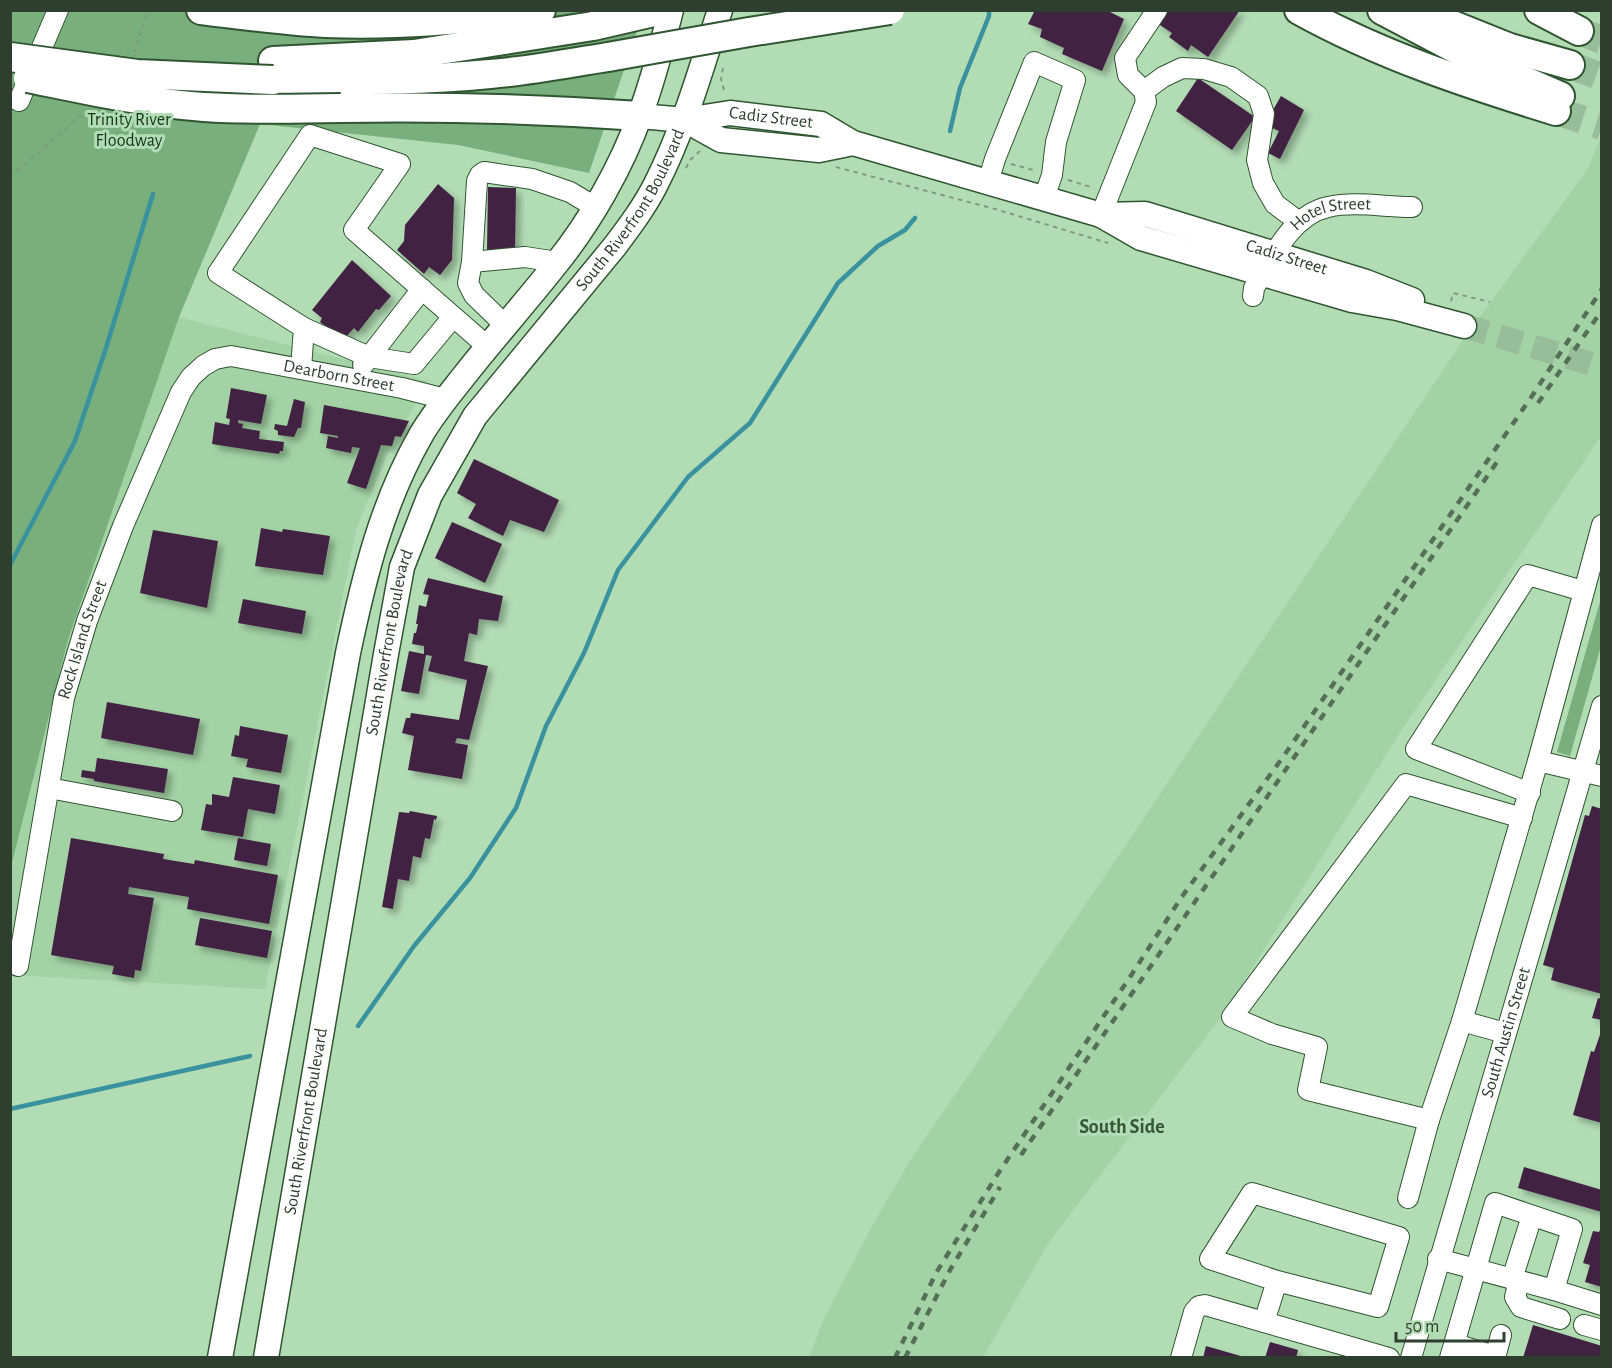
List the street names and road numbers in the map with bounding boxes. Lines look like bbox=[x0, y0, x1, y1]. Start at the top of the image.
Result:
street label: Cadiz Street bbox=[728, 104, 814, 132]
street label: South Riverfront Boulevard bbox=[573, 127, 688, 295]
street label: Hotel Street bbox=[1287, 195, 1372, 235]
street label: Cadiz Street bbox=[1244, 237, 1330, 279]
street label: Dearborn Street bbox=[282, 357, 396, 395]
street label: South Riverfront Boulevard bbox=[363, 547, 417, 737]
street label: Rock Island Street bbox=[55, 578, 111, 702]
street label: South Austin Street bbox=[1479, 965, 1534, 1100]
street label: South Riverfront Boulevard bbox=[282, 1027, 331, 1216]

